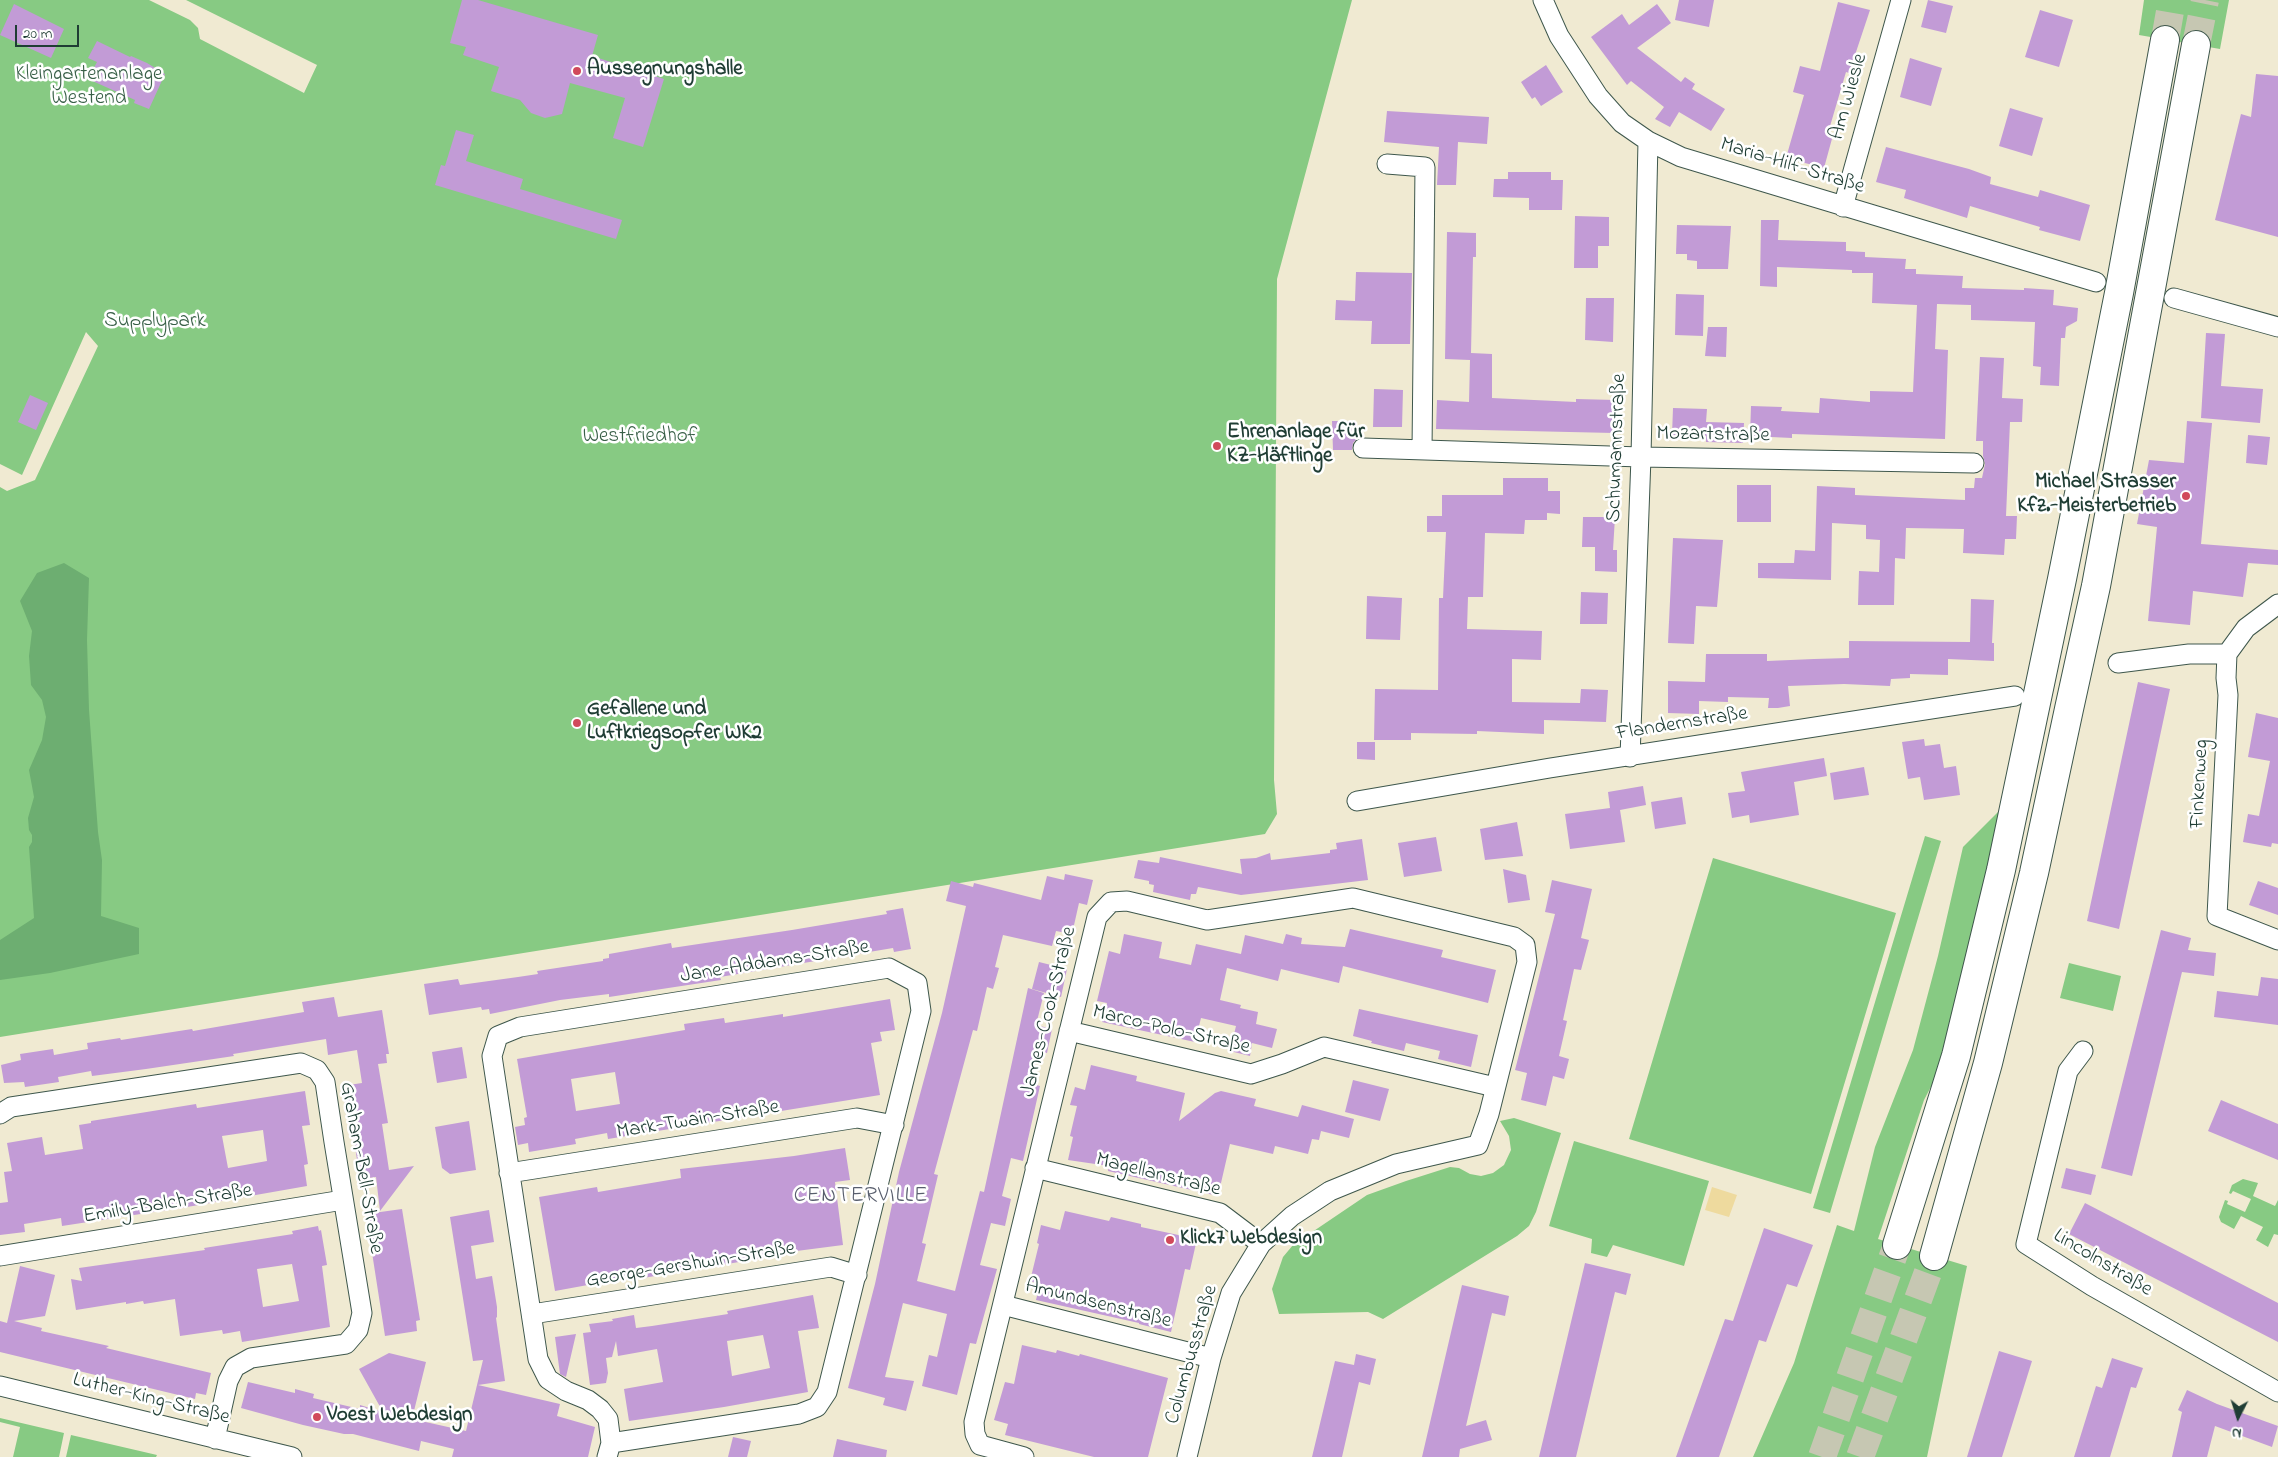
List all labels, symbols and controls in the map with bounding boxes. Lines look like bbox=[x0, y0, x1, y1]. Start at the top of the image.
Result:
scale bar bbox=[18, 15, 81, 47]
text: 20 m bbox=[23, 23, 52, 45]
street label: Am Wiesle bbox=[1826, 51, 1874, 143]
place label: Aussegnungshalle bbox=[587, 58, 743, 84]
park label: Kleingartenanlage Westend bbox=[16, 63, 162, 113]
marker: Aussegnungshalle bbox=[571, 65, 583, 77]
street label: Maria-Hilf-Straße bbox=[1717, 133, 1867, 201]
park label: Supplypark bbox=[104, 310, 206, 336]
street label: Schumannstraße bbox=[1603, 373, 1633, 523]
place label: Ehrenanlage für KZ-Häftlinge bbox=[1227, 421, 1365, 471]
street label: Mozartstraße bbox=[1656, 422, 1770, 450]
park label: Westfriedhof bbox=[583, 425, 697, 451]
marker: Ehrenanlage für KZ-Häftlinge bbox=[1211, 440, 1223, 452]
place label: Michael Strasser Kfz.-Meisterbetrieb bbox=[2017, 471, 2176, 521]
marker: Michael Strasser Kfz.-Meisterbetrieb bbox=[2180, 490, 2192, 502]
place label: Gefallene und Luftkriegsopfer WK2 bbox=[587, 698, 762, 748]
street label: Flandernstraße bbox=[1614, 702, 1750, 748]
marker: Gefallene und Luftkriegsopfer WK2 bbox=[571, 717, 583, 729]
street label: Finkenweg bbox=[2186, 739, 2216, 829]
street label: James-Cook-Straße bbox=[1017, 924, 1083, 1100]
street label: Jane-Addams-Straße bbox=[679, 936, 871, 990]
street label: Marco-Polo-Straße bbox=[1090, 1001, 1252, 1061]
street label: Graham-Bell-Straße bbox=[333, 1080, 387, 1256]
street label: Mark-Twain-Straße bbox=[615, 1096, 781, 1146]
street label: Magellanstraße bbox=[1093, 1148, 1223, 1204]
street label: Emily-Balch-Straße bbox=[82, 1179, 254, 1231]
district label: CENTERVILLE bbox=[792, 1184, 930, 1210]
street label: Lincolnstraße bbox=[2048, 1225, 2156, 1303]
place label: Klick7 Webdesign bbox=[1180, 1227, 1322, 1253]
marker: Klick7 Webdesign bbox=[1164, 1234, 1176, 1246]
street label: George-Gershwin-Straße bbox=[585, 1237, 797, 1295]
street label: Amundsenstraße bbox=[1022, 1275, 1174, 1335]
street label: Columbusstraße bbox=[1161, 1283, 1225, 1427]
street label: Luther-King-Straße bbox=[70, 1368, 232, 1432]
north arrow bbox=[2213, 1392, 2263, 1442]
place label: Voest Webdesign bbox=[327, 1404, 472, 1430]
marker: Voest Webdesign bbox=[311, 1411, 323, 1423]
text: N bbox=[2231, 1422, 2242, 1443]

